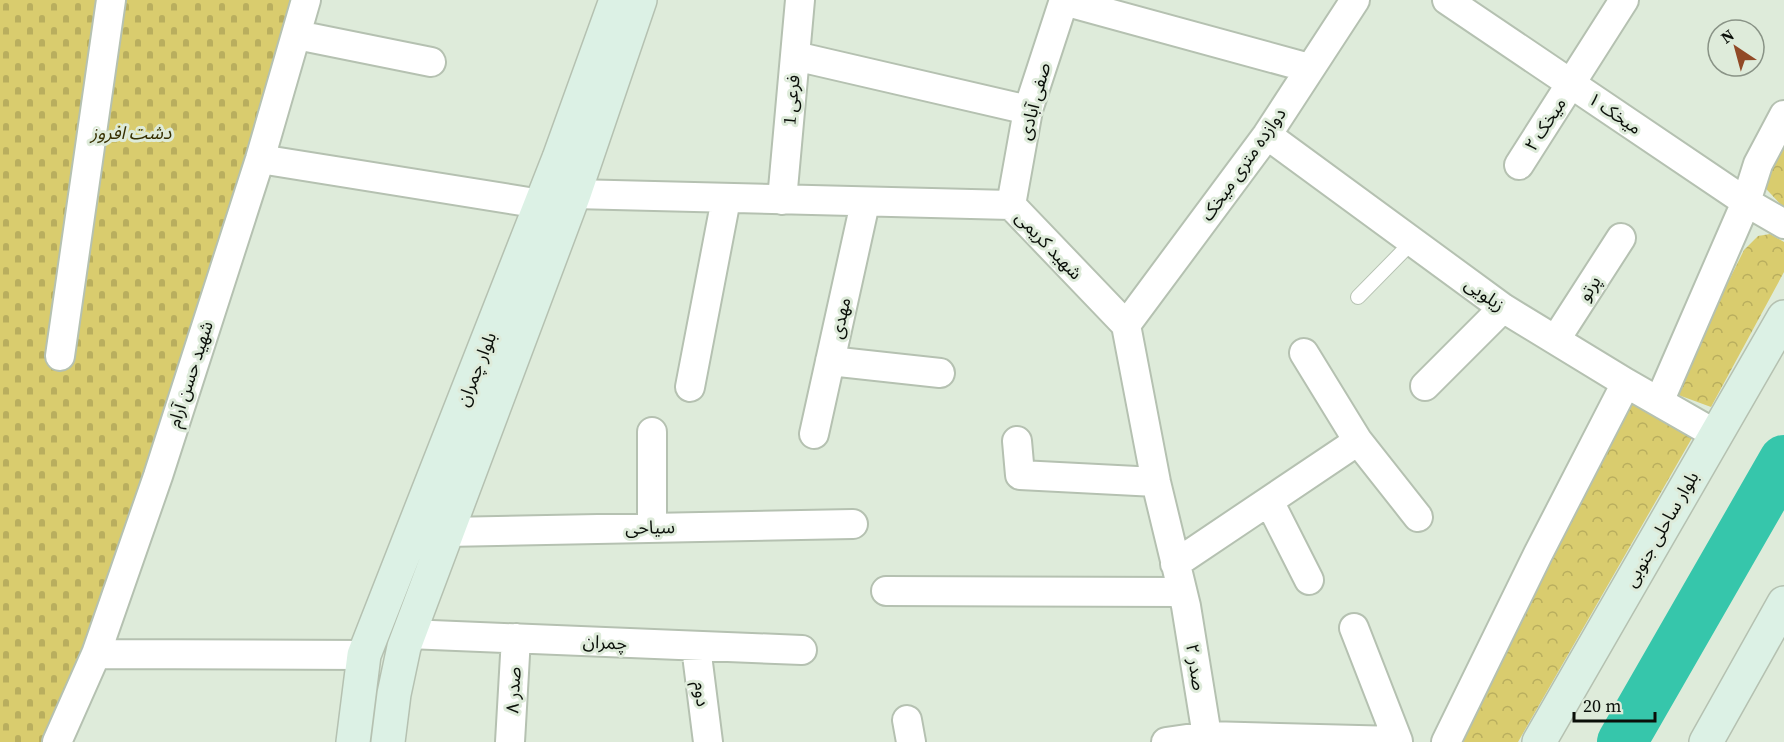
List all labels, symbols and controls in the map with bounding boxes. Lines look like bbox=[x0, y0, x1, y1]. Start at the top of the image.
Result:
north arrow bbox=[1706, 18, 1766, 78]
text: N bbox=[1716, 23, 1739, 48]
street label: صفی آبادی bbox=[1012, 60, 1056, 142]
street label: فرعی 1 bbox=[776, 74, 806, 126]
street label: میخک ۱ bbox=[1583, 86, 1647, 140]
street label: میخک ۲ bbox=[1518, 92, 1572, 156]
street label: دوازده متری میخک bbox=[1195, 102, 1291, 226]
park label: دشت افروز bbox=[89, 120, 172, 145]
street label: شهید کریمی bbox=[1010, 205, 1088, 285]
street label: پرتو bbox=[1571, 270, 1607, 306]
street label: زیلویی bbox=[1460, 271, 1510, 317]
street label: مهدی bbox=[823, 295, 857, 341]
street label: شهید حسن آرام bbox=[161, 318, 221, 431]
street label: بلوار چمران bbox=[450, 328, 502, 410]
street label: بلوار ساحلی جنوبی bbox=[1618, 466, 1704, 592]
street label: سیاحی bbox=[625, 514, 675, 540]
street label: چمران bbox=[582, 628, 628, 656]
street label: صدر ۲ bbox=[1180, 642, 1212, 692]
street label: صدر ۸ bbox=[499, 666, 527, 714]
street label: دوم bbox=[686, 680, 716, 708]
scale bar bbox=[1574, 685, 1655, 723]
text: 20 m bbox=[1583, 693, 1621, 718]

